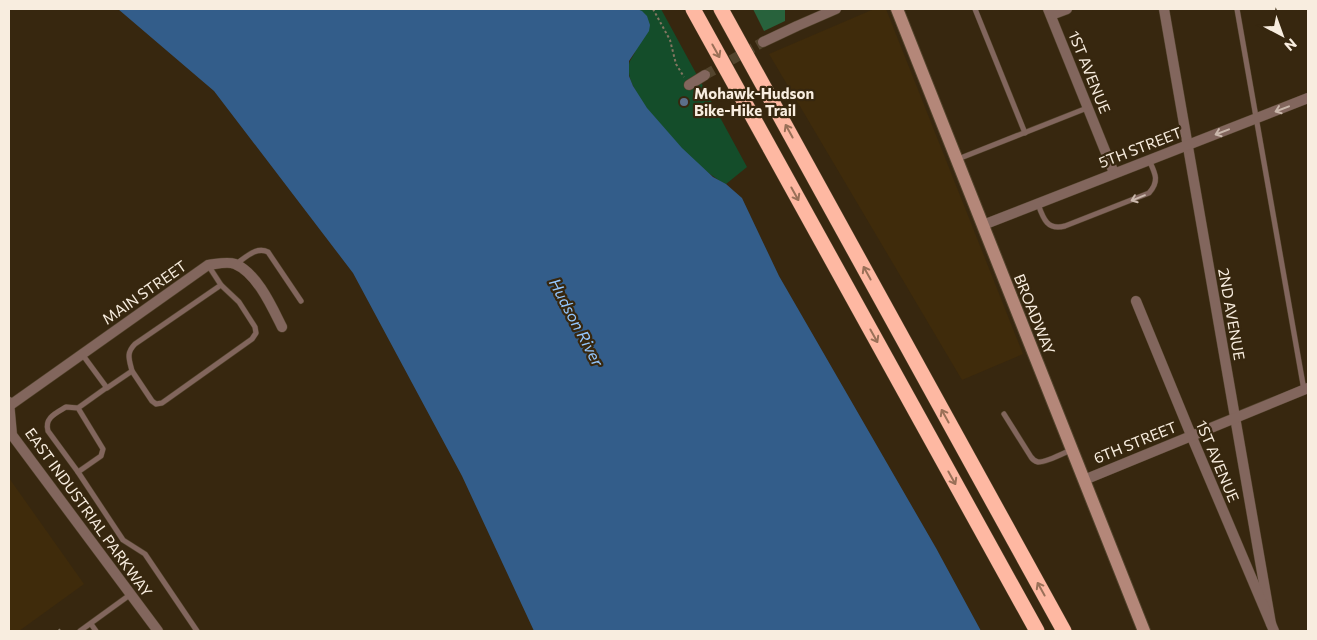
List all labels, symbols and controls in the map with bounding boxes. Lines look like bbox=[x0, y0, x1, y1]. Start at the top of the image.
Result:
north arrow bbox=[1257, 10, 1307, 60]
street label: 1ST AVENUE bbox=[1065, 28, 1115, 116]
text: N bbox=[1281, 35, 1300, 55]
one-way arrow bbox=[711, 44, 721, 59]
place label: Mohawk-Hudson Bike-Hike Trail bbox=[694, 84, 814, 119]
marker: Mohawk-Hudson Bike-Hike Trail bbox=[678, 96, 690, 108]
one-way arrow bbox=[1275, 104, 1290, 114]
street label: 5TH STREET bbox=[1096, 123, 1185, 171]
one-way arrow bbox=[783, 124, 793, 139]
one-way arrow bbox=[1214, 128, 1230, 137]
one-way arrow bbox=[790, 186, 800, 201]
one-way arrow bbox=[1131, 194, 1146, 203]
street label: MAIN STREET bbox=[98, 256, 190, 328]
one-way arrow bbox=[862, 266, 872, 281]
street label: 2ND AVENUE bbox=[1215, 267, 1249, 362]
street label: BROADWAY bbox=[1011, 271, 1059, 357]
water label: Hudson River bbox=[546, 275, 608, 370]
one-way arrow bbox=[869, 328, 879, 342]
one-way arrow bbox=[940, 409, 950, 423]
street label: 6TH STREET bbox=[1091, 417, 1180, 467]
street label: 1ST AVENUE bbox=[1193, 417, 1243, 505]
street label: EAST INDUSTRIAL PARKWAY bbox=[22, 424, 156, 600]
one-way arrow bbox=[948, 470, 957, 485]
one-way arrow bbox=[1036, 581, 1046, 596]

